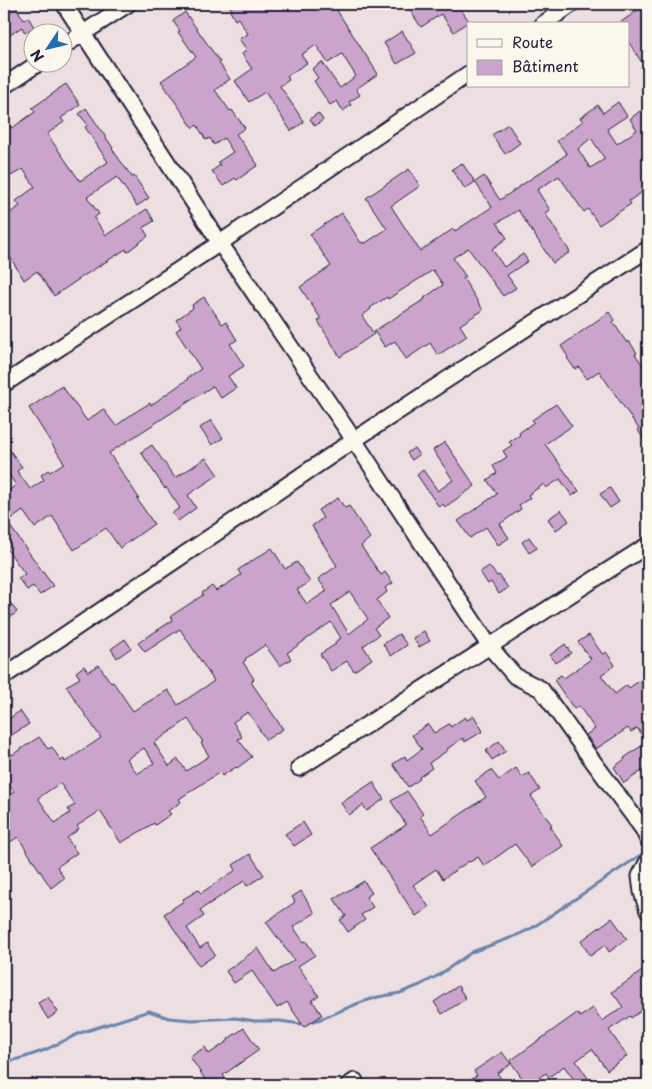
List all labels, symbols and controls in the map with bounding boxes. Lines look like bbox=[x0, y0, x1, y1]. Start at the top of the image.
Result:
north arrow bbox=[22, 22, 72, 72]
legend bbox=[467, 22, 630, 88]
text: Route bbox=[512, 30, 553, 53]
text: N bbox=[25, 45, 49, 66]
text: Bâtiment bbox=[512, 54, 579, 77]

